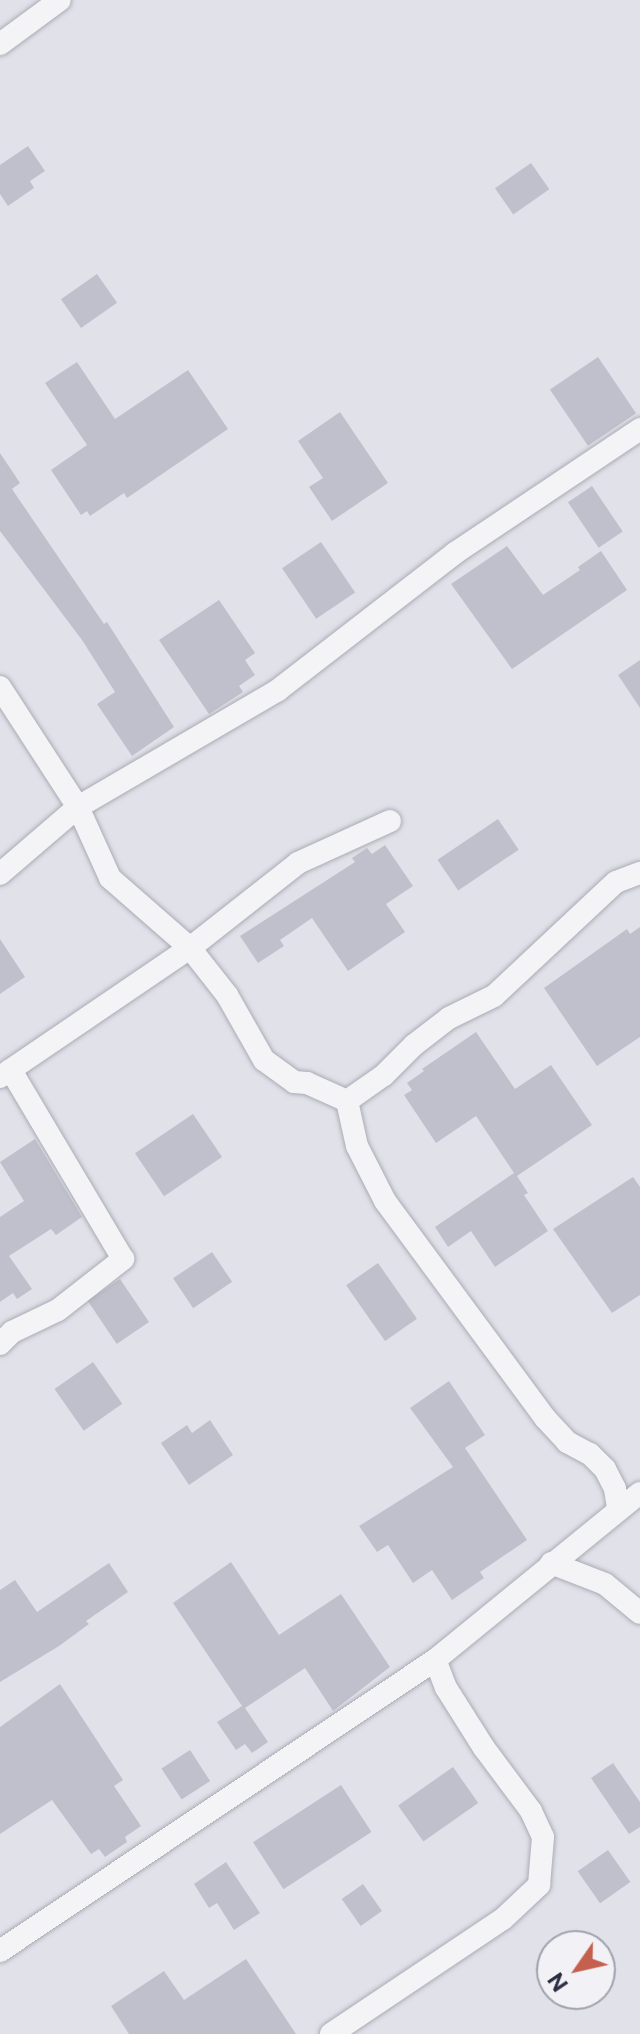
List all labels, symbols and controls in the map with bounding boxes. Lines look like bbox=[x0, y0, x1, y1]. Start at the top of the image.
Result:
north arrow bbox=[536, 1930, 616, 2010]
text: N bbox=[542, 1968, 573, 1997]

